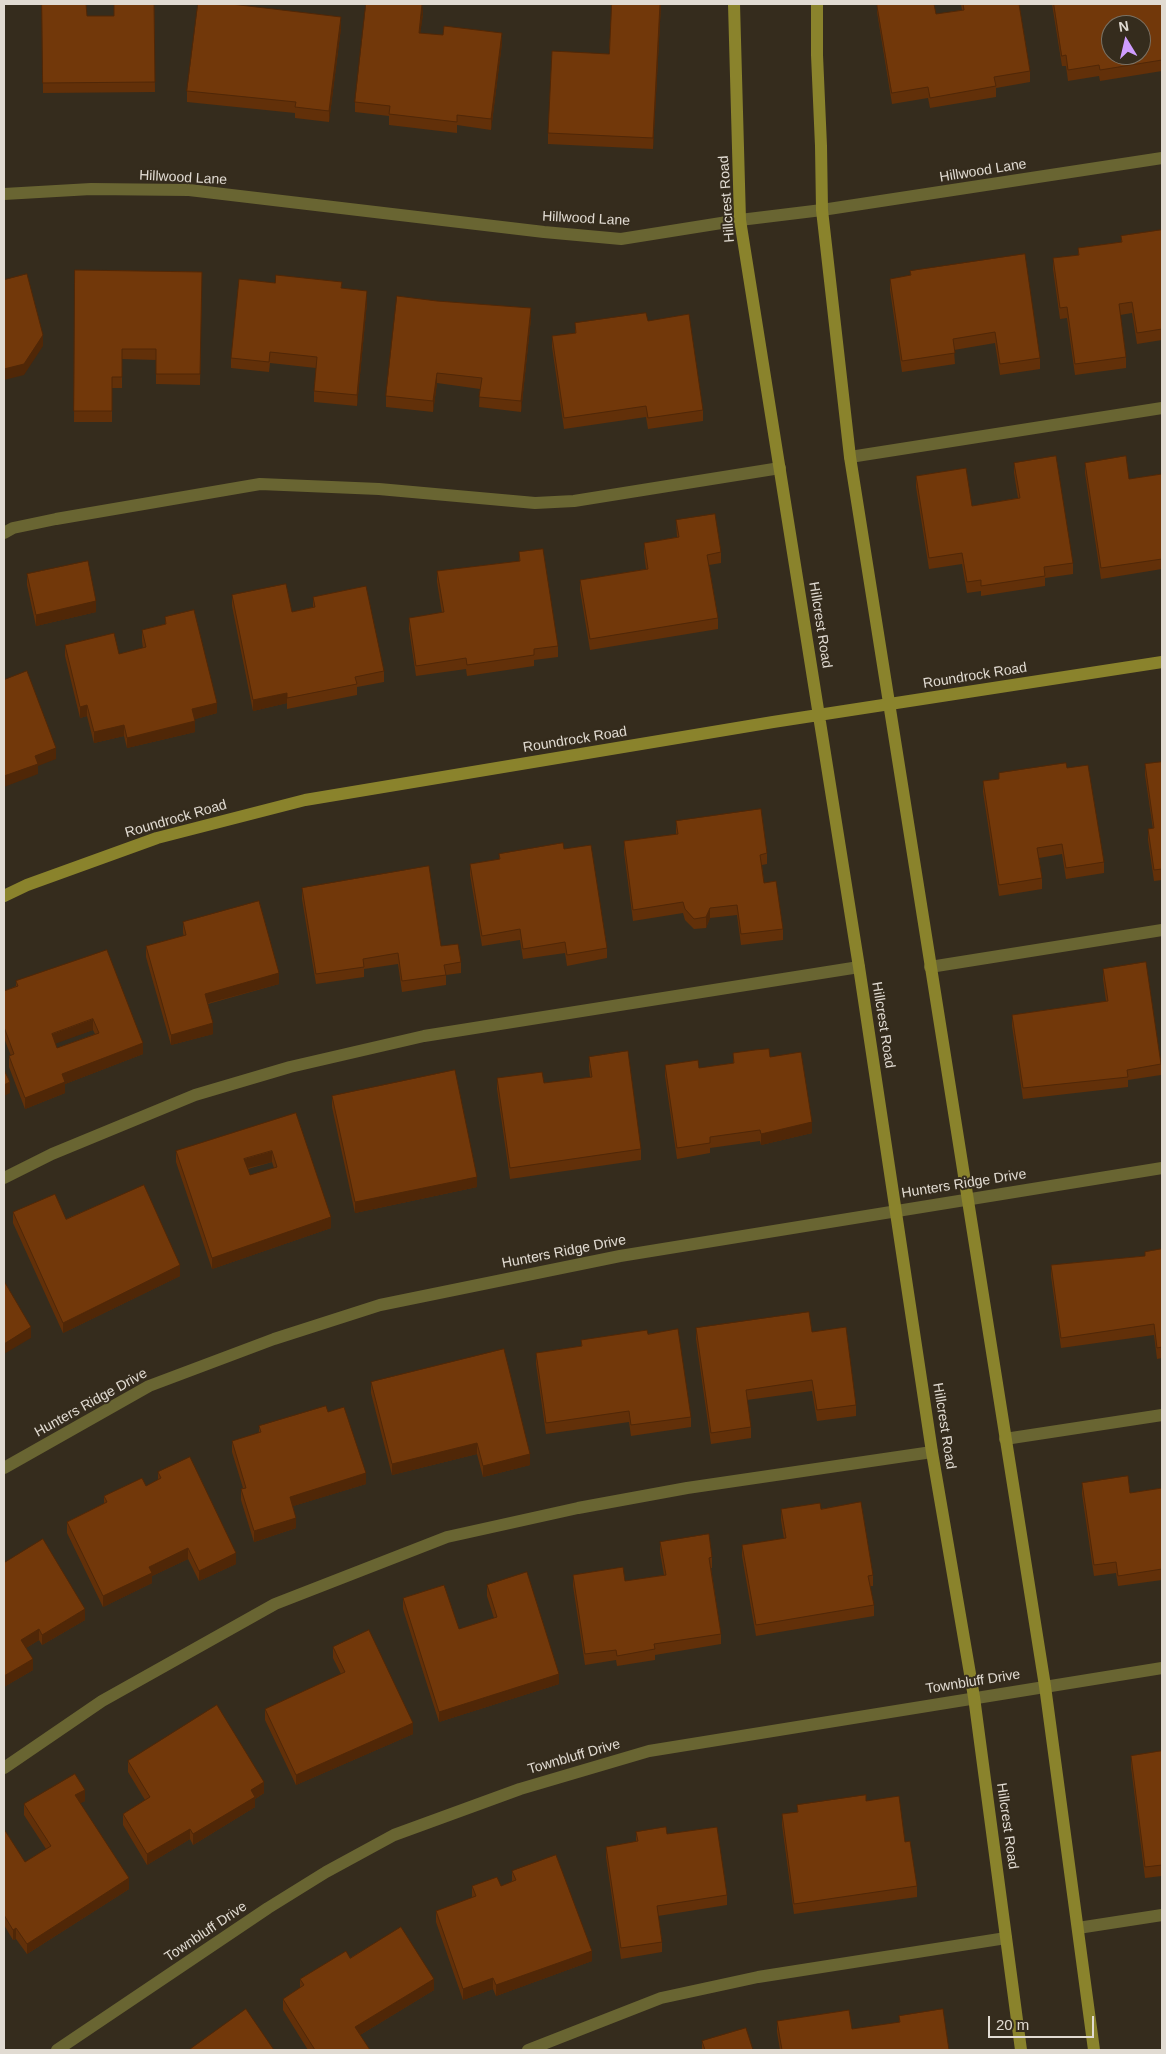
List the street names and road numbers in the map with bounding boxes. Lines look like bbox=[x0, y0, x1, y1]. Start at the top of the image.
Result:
street label: Hillcrest Road bbox=[716, 155, 738, 243]
street label: Hillwood Lane bbox=[938, 156, 1028, 186]
street label: Hillwood Lane bbox=[139, 167, 227, 189]
street label: Hillwood Lane bbox=[542, 208, 630, 230]
street label: Hillcrest Road bbox=[805, 581, 835, 669]
street label: Roundrock Road bbox=[922, 659, 1028, 693]
street label: Roundrock Road bbox=[522, 723, 628, 757]
street label: Roundrock Road bbox=[123, 796, 229, 842]
street label: Hillcrest Road bbox=[868, 981, 898, 1069]
street label: Hunters Ridge Drive bbox=[900, 1166, 1028, 1202]
street label: Hunters Ridge Drive bbox=[501, 1232, 627, 1272]
street label: Hunters Ridge Drive bbox=[32, 1365, 150, 1441]
street label: Hillcrest Road bbox=[929, 1382, 959, 1470]
street label: Townbluff Drive bbox=[925, 1666, 1021, 1698]
street label: Townbluff Drive bbox=[526, 1736, 622, 1778]
street label: Hillcrest Road bbox=[993, 1782, 1021, 1870]
street label: Townbluff Drive bbox=[162, 1898, 250, 1966]

